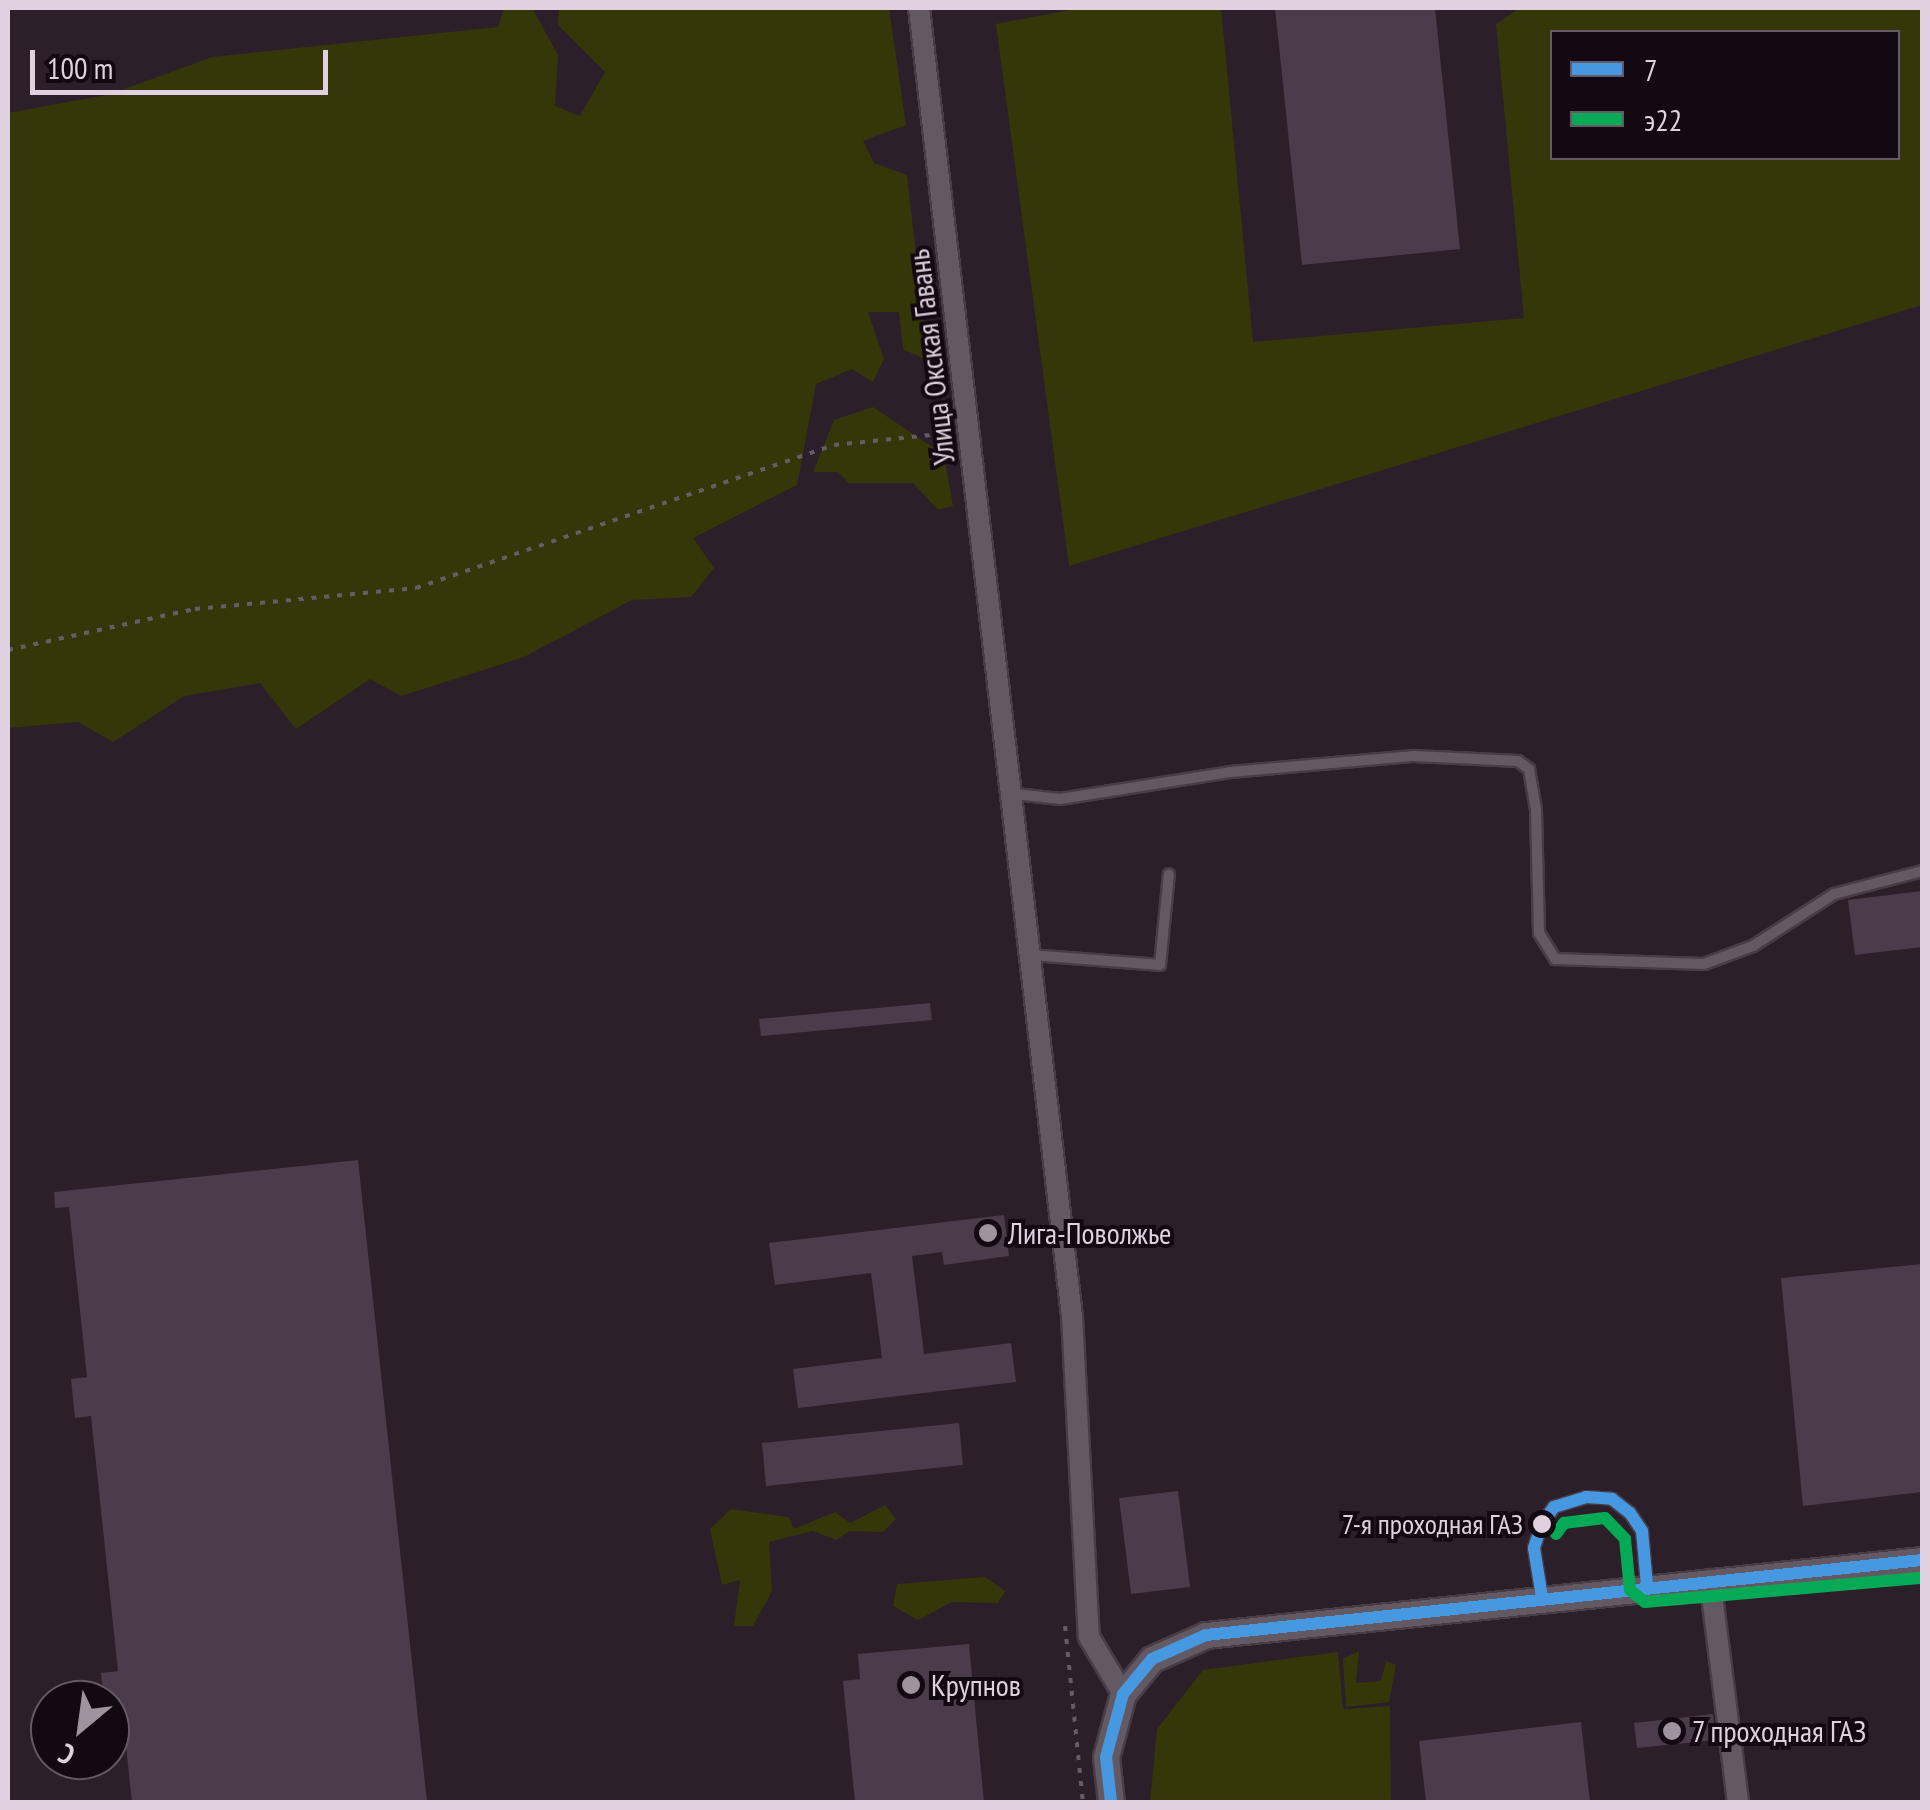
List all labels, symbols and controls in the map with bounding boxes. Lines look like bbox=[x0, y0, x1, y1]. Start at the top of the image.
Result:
scale bar bbox=[35, 30, 332, 92]
legend bbox=[1550, 30, 1900, 160]
text: 100 m bbox=[47, 48, 113, 87]
text: 7 bbox=[1644, 50, 1658, 89]
text: э22 bbox=[1644, 100, 1682, 139]
street label: Улица Окская Гавань bbox=[900, 247, 962, 467]
place label: Лига-Поволжье bbox=[1008, 1215, 1171, 1251]
marker: Лига-Поволжье bbox=[977, 1222, 999, 1244]
place label: 7-я проходная ГАЗ bbox=[1342, 1507, 1523, 1541]
marker: 7-я проходная ГАЗ bbox=[1532, 1514, 1552, 1534]
place label: Крупнов bbox=[931, 1667, 1021, 1703]
marker: Крупнов bbox=[900, 1674, 922, 1696]
north arrow bbox=[30, 1680, 130, 1780]
place label: 7 проходная ГАЗ bbox=[1692, 1713, 1867, 1749]
marker: 7 проходная ГАЗ bbox=[1661, 1720, 1683, 1742]
text: С bbox=[52, 1736, 81, 1774]

